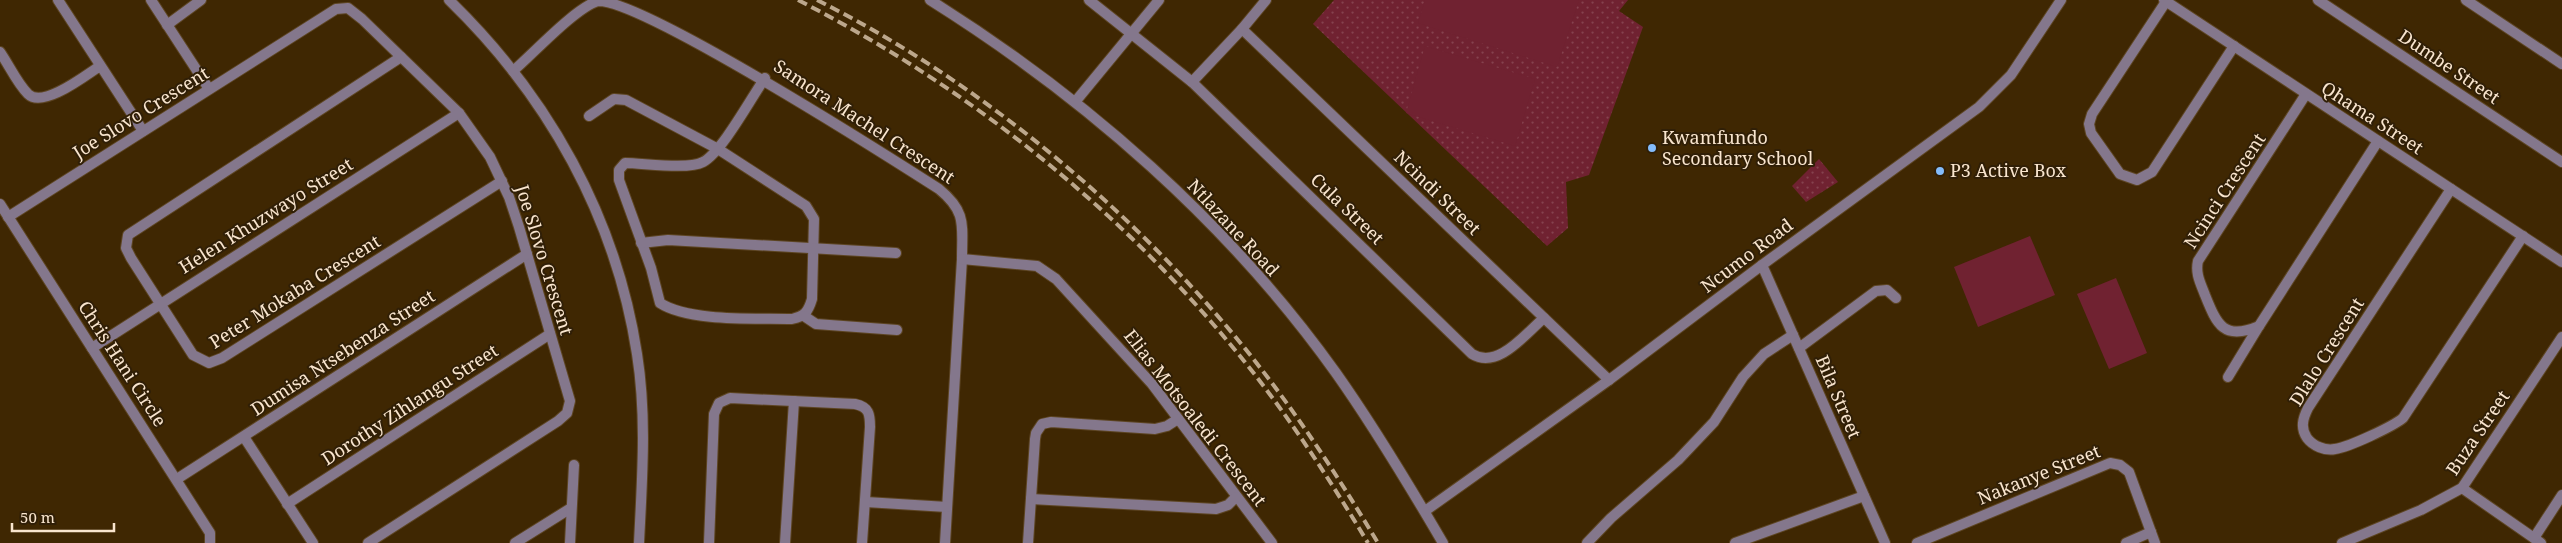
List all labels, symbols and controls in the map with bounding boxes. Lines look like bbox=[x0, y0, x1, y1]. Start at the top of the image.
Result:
street label: Dumbe Street bbox=[2394, 23, 2505, 109]
street label: Samora Machel Crescent bbox=[769, 54, 960, 189]
street label: Joe Slovo Crescent bbox=[67, 61, 213, 164]
street label: Qhama Street bbox=[2317, 75, 2428, 159]
place label: Kwamfundo Secondary School bbox=[1662, 125, 1814, 170]
street label: Ncinci Crescent bbox=[2178, 128, 2270, 253]
marker: Kwamfundo Secondary School bbox=[1646, 142, 1658, 154]
street label: Ncindi Street bbox=[1389, 145, 1486, 240]
street label: Helen Khuzwayo Street bbox=[174, 152, 357, 279]
place label: P3 Active Box bbox=[1950, 158, 2067, 182]
marker: P3 Active Box bbox=[1934, 165, 1946, 177]
street label: Cula Street bbox=[1306, 167, 1390, 249]
street label: Ntlazane Road bbox=[1183, 174, 1285, 281]
street label: Joe Slovo Crescent bbox=[510, 181, 579, 338]
street label: Ncumo Road bbox=[1695, 213, 1797, 298]
street label: Peter Mokaba Crescent bbox=[205, 229, 384, 354]
street label: Dumisa Ntsebenza Street bbox=[246, 284, 439, 421]
street label: Dlalo Crescent bbox=[2283, 293, 2369, 410]
street label: Chris Hani Circle bbox=[73, 296, 172, 431]
street label: Elias Motsoaledi Crescent bbox=[1119, 324, 1272, 511]
street label: Dorothy Zihlangu Street bbox=[317, 338, 502, 470]
street label: Bila Street bbox=[1811, 351, 1867, 442]
street label: Buza Street bbox=[2440, 385, 2514, 480]
street label: Nakanye Street bbox=[1974, 439, 2104, 510]
scale bar bbox=[12, 500, 115, 532]
text: 50 m bbox=[20, 507, 55, 527]

